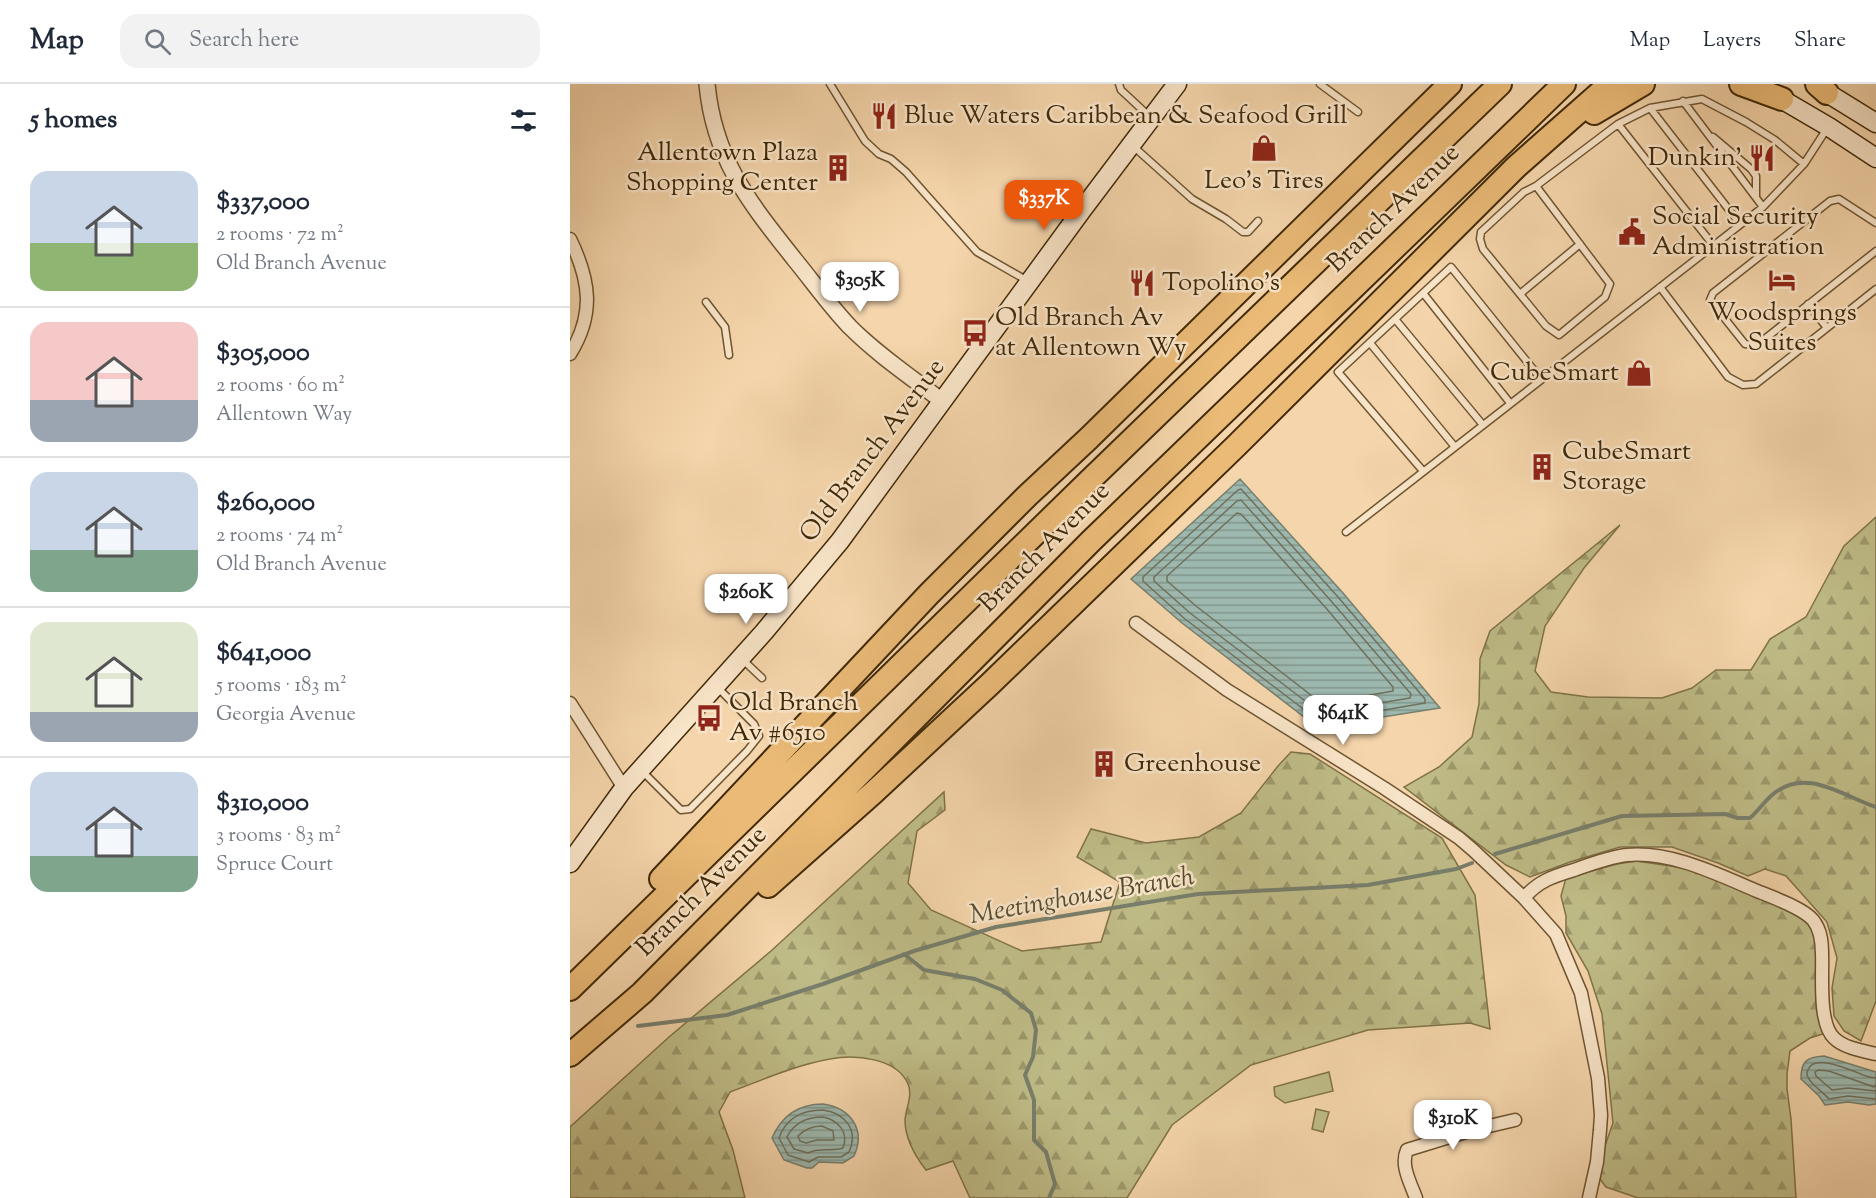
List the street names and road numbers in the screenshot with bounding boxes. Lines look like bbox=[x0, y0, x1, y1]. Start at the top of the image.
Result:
street label: Branch Avenue bbox=[1319, 136, 1469, 282]
street label: Old Branch Avenue bbox=[791, 351, 955, 551]
street label: Branch Avenue bbox=[971, 474, 1119, 622]
street label: Branch Avenue bbox=[628, 818, 776, 966]

